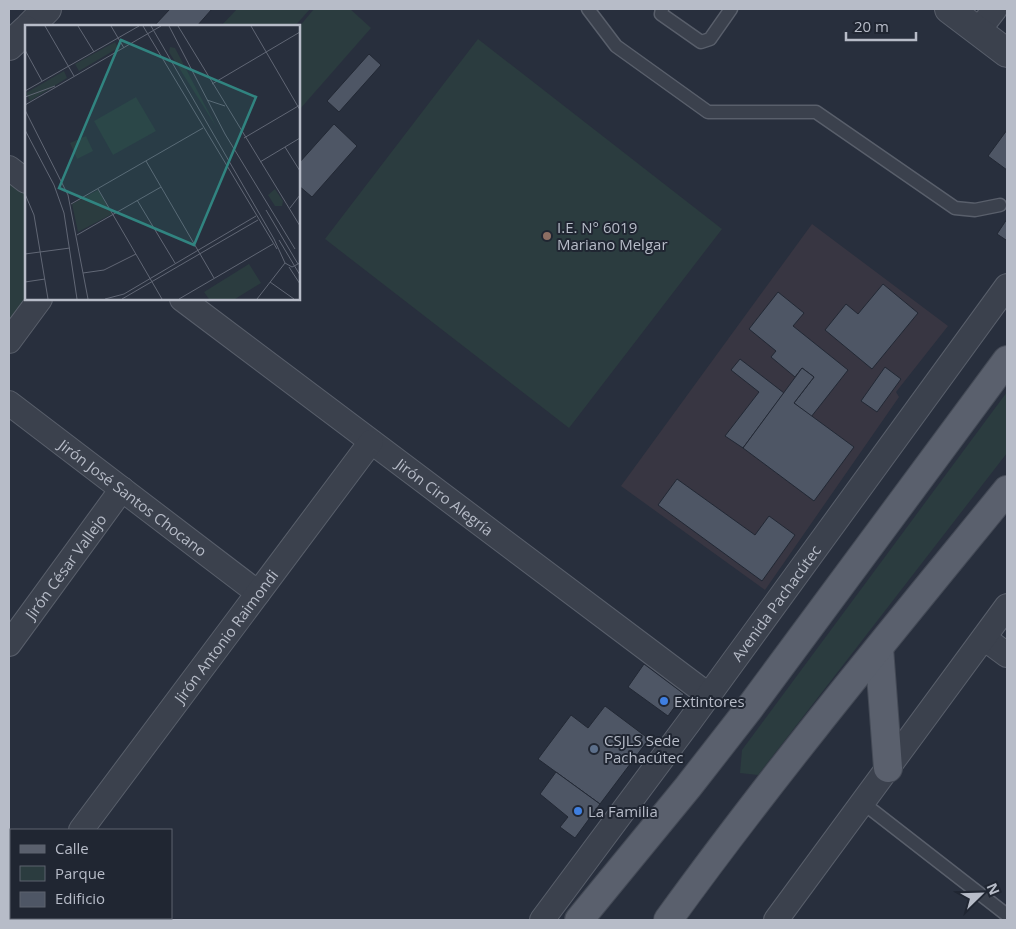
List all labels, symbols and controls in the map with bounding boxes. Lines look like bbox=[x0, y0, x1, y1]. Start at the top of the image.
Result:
scale bar bbox=[846, 10, 916, 42]
text: 20 m bbox=[854, 16, 889, 36]
inset map bbox=[25, 25, 300, 300]
place label: I.E. N° 6019 Mariano Melgar bbox=[557, 217, 668, 254]
marker: I.E. N° 6019 Mariano Melgar bbox=[541, 230, 553, 242]
street label: Jirón José Santos Chocano bbox=[53, 433, 211, 561]
street label: Jirón Ciro Alegría bbox=[391, 453, 497, 540]
street label: Jirón César Vallejo bbox=[19, 510, 111, 625]
street label: Avenida Pachacútec bbox=[727, 541, 825, 665]
street label: Jirón Antonio Raimondi bbox=[168, 565, 282, 708]
place label: Extintores bbox=[674, 691, 745, 711]
marker: Extintores bbox=[658, 695, 670, 707]
place label: CSJLS Sede Pachacútec bbox=[604, 730, 683, 767]
marker: CSJLS Sede Pachacútec bbox=[588, 743, 600, 755]
place label: La Familia bbox=[588, 801, 658, 821]
marker: La Familia bbox=[572, 805, 584, 817]
legend bbox=[10, 829, 172, 919]
text: Calle bbox=[55, 838, 89, 858]
text: Parque bbox=[55, 863, 105, 883]
north arrow bbox=[956, 869, 1006, 919]
text: N bbox=[982, 880, 1004, 898]
text: Edificio bbox=[55, 888, 105, 908]

